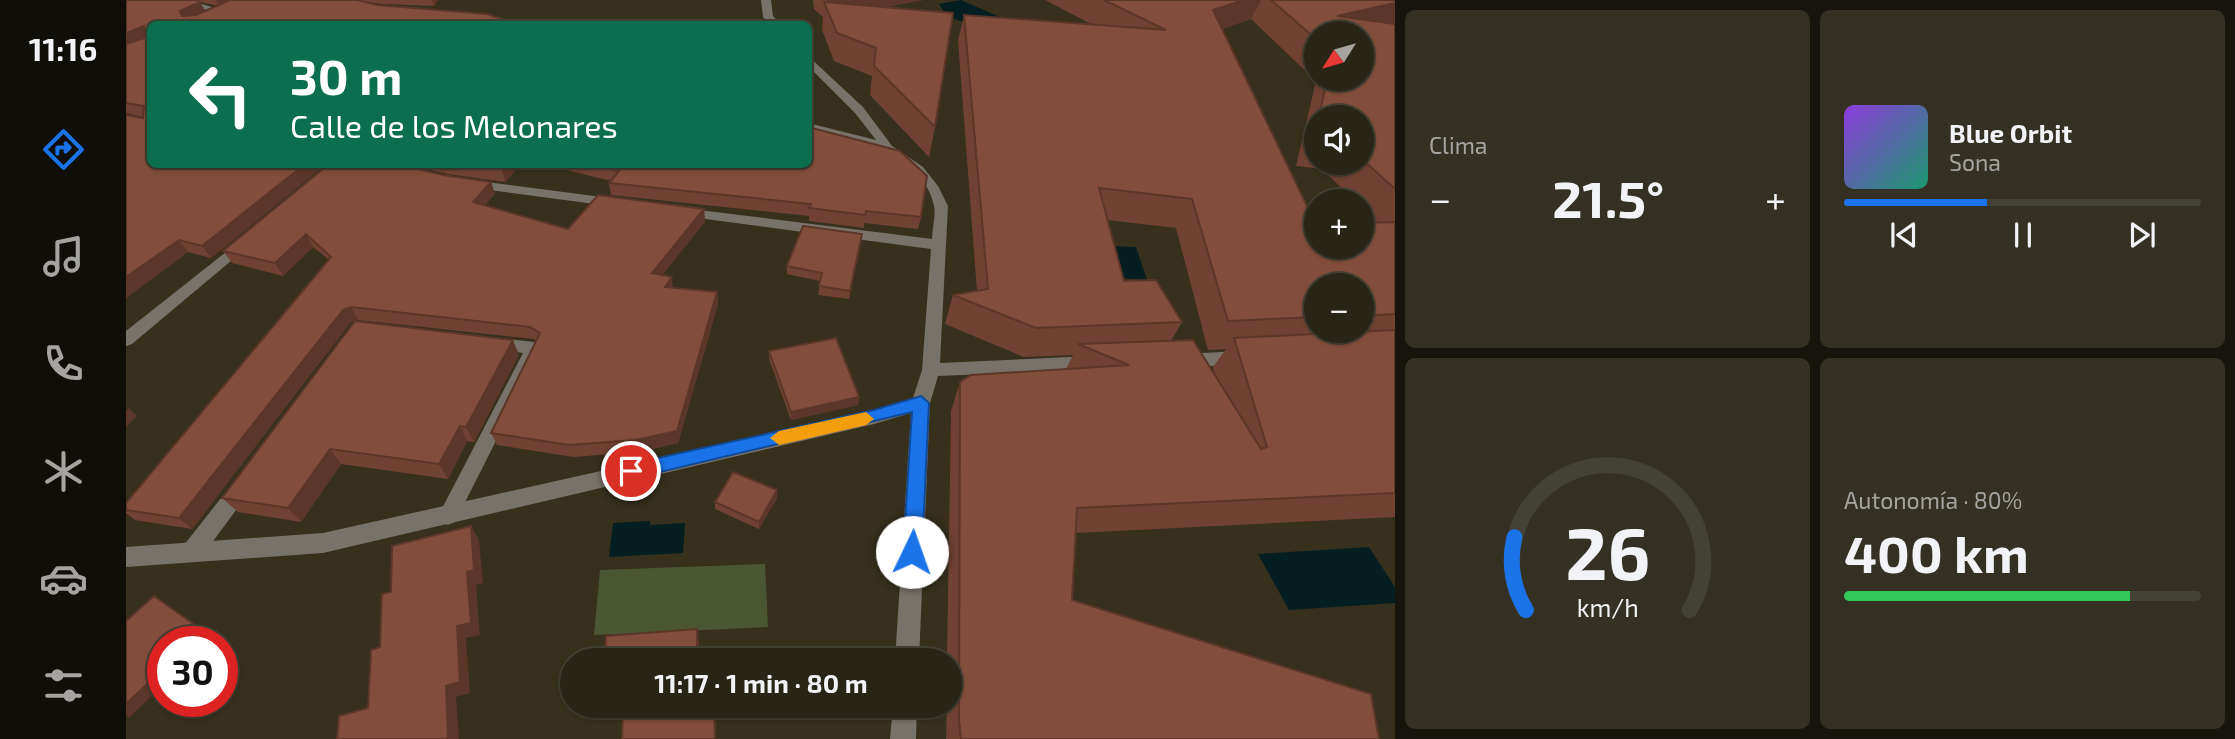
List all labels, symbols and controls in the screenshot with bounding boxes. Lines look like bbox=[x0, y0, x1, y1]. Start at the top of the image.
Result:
north arrow bbox=[1304, 21, 1374, 91]
map controls bbox=[1304, 21, 1374, 343]
text: 11:16 bbox=[29, 29, 97, 67]
text: 30 m bbox=[290, 46, 402, 105]
icon: left bbox=[175, 49, 266, 140]
button: sound bbox=[1304, 105, 1374, 175]
text: Calle de los Melonares bbox=[290, 106, 618, 144]
text: Blue Orbit bbox=[1949, 117, 2072, 148]
icon: directions bbox=[39, 125, 88, 174]
text: Clima bbox=[1429, 131, 1487, 159]
text: Sona bbox=[1949, 148, 2001, 176]
text: 21.5° bbox=[1552, 166, 1664, 228]
text: − bbox=[1429, 175, 1451, 221]
text: + bbox=[1765, 175, 1786, 221]
button: + bbox=[1304, 189, 1374, 259]
icon: previous bbox=[1885, 216, 1923, 254]
icon: pause bbox=[2004, 216, 2042, 254]
icon: next bbox=[2123, 216, 2161, 254]
icon: music bbox=[39, 232, 88, 281]
button: − bbox=[1304, 273, 1374, 343]
icon: phone bbox=[39, 339, 88, 388]
pin bbox=[601, 441, 661, 501]
icon: climate bbox=[39, 447, 88, 496]
icon: arrive bbox=[612, 452, 650, 490]
text: Autonomía · 80% bbox=[1844, 486, 2022, 514]
text: 26 bbox=[1565, 507, 1650, 595]
position arrow bbox=[875, 515, 949, 589]
text: 400 km bbox=[1844, 521, 2029, 583]
icon: car bbox=[39, 554, 88, 603]
text: km/h bbox=[1576, 591, 1639, 621]
speed limit sign: 30 bbox=[147, 626, 238, 717]
icon: filters bbox=[39, 661, 88, 710]
text: 11:17 · 1 min · 80 m bbox=[654, 667, 868, 698]

